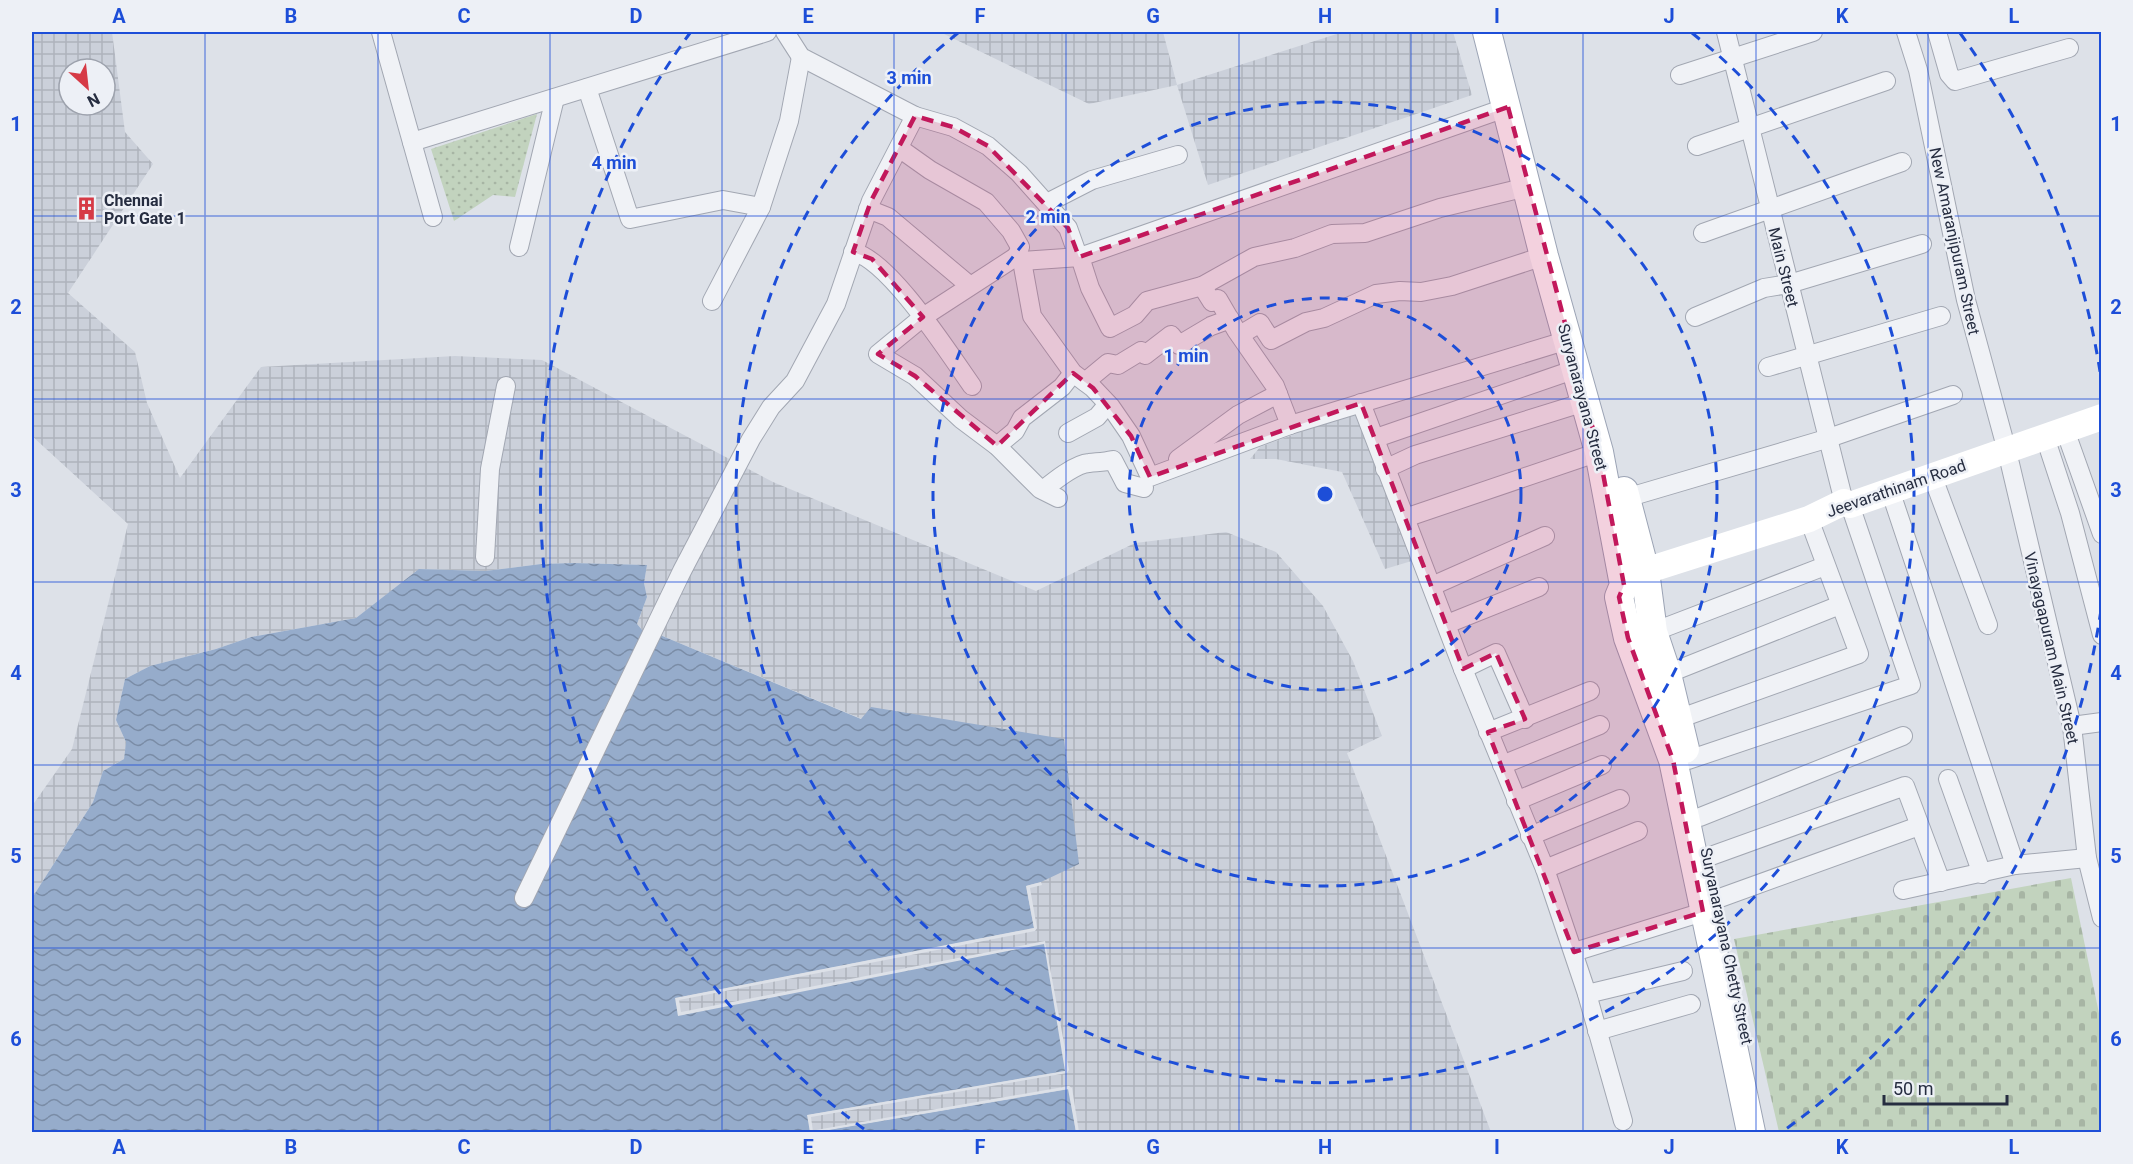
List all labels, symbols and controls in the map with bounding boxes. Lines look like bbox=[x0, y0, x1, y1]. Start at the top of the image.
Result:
text: A bbox=[112, 4, 126, 28]
text: B bbox=[285, 4, 297, 28]
text: C bbox=[457, 4, 471, 28]
text: D bbox=[630, 4, 643, 28]
text: E bbox=[802, 4, 814, 28]
text: F bbox=[975, 4, 986, 28]
text: G bbox=[1146, 4, 1160, 28]
text: H bbox=[1318, 4, 1332, 28]
text: I bbox=[1494, 4, 1500, 28]
text: J bbox=[1663, 4, 1675, 28]
text: K bbox=[1836, 4, 1849, 28]
text: L bbox=[2009, 4, 2020, 28]
north arrow bbox=[57, 57, 117, 117]
text: 3 min bbox=[886, 67, 932, 88]
text: N bbox=[84, 89, 103, 111]
text: 1 bbox=[10, 112, 22, 136]
text: 1 bbox=[2110, 112, 2122, 136]
street label: New Amaranjipuram Street bbox=[1925, 146, 1984, 337]
text: 4 min bbox=[591, 152, 637, 173]
place label: Chennai Port Gate 1 bbox=[104, 191, 186, 228]
building icon: Chennai Port Gate 1 bbox=[73, 196, 99, 222]
text: 2 min bbox=[1025, 206, 1071, 227]
street label: Main Street bbox=[1764, 225, 1803, 309]
text: 2 bbox=[10, 295, 22, 319]
text: 2 bbox=[2110, 295, 2122, 319]
street label: Suryanarayana Street bbox=[1554, 322, 1611, 473]
text: 1 min bbox=[1163, 345, 1209, 366]
street label: Jeevarathinam Road bbox=[1824, 456, 1968, 521]
text: 3 bbox=[10, 478, 22, 502]
text: 3 bbox=[2110, 478, 2122, 502]
centre of rings bbox=[1315, 484, 1335, 504]
street label: Vinayagapuram Main Street bbox=[2020, 550, 2083, 746]
text: 4 bbox=[10, 661, 22, 685]
text: 4 bbox=[2110, 661, 2122, 685]
text: 5 bbox=[10, 844, 22, 868]
text: 5 bbox=[2110, 844, 2122, 868]
street label: Suryanarayana Chetty Street bbox=[1696, 846, 1757, 1046]
text: 6 bbox=[10, 1027, 22, 1051]
text: 6 bbox=[2110, 1027, 2122, 1051]
scale bar bbox=[1884, 1068, 2007, 1106]
text: 50 m bbox=[1893, 1078, 1933, 1099]
text: A bbox=[112, 1135, 126, 1159]
text: B bbox=[285, 1135, 297, 1159]
text: C bbox=[457, 1135, 471, 1159]
text: D bbox=[630, 1135, 643, 1159]
text: E bbox=[802, 1135, 814, 1159]
text: F bbox=[975, 1135, 986, 1159]
text: G bbox=[1146, 1135, 1160, 1159]
text: H bbox=[1318, 1135, 1332, 1159]
text: I bbox=[1494, 1135, 1500, 1159]
text: J bbox=[1663, 1135, 1675, 1159]
text: K bbox=[1836, 1135, 1849, 1159]
text: L bbox=[2009, 1135, 2020, 1159]

